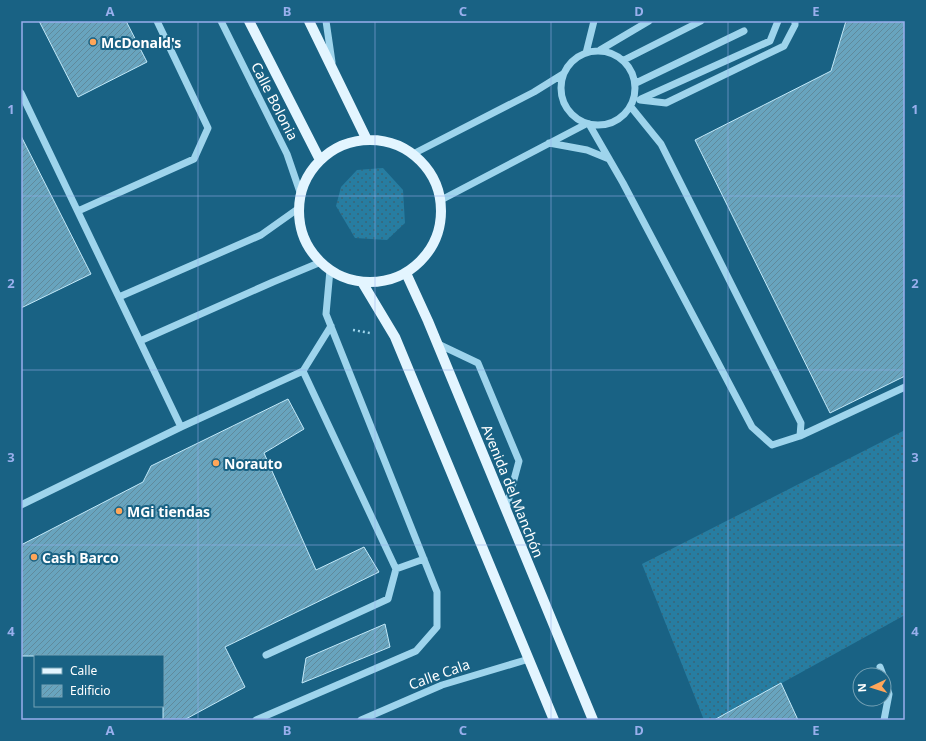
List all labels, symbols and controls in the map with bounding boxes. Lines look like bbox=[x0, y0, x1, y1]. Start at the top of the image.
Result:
text: A bbox=[106, 2, 115, 20]
text: B bbox=[283, 2, 291, 20]
text: C bbox=[459, 2, 467, 20]
text: D bbox=[634, 2, 644, 20]
text: E bbox=[812, 2, 820, 20]
place label: McDonald's bbox=[101, 33, 181, 52]
marker: McDonald's bbox=[88, 37, 98, 47]
street label: Calle Bolonia bbox=[247, 59, 303, 143]
text: 1 bbox=[7, 100, 15, 118]
text: 1 bbox=[911, 100, 919, 118]
text: 2 bbox=[7, 274, 15, 292]
text: 2 bbox=[911, 274, 919, 292]
street label: Avenida del Manchón bbox=[478, 422, 548, 560]
text: 3 bbox=[7, 448, 15, 466]
text: 3 bbox=[911, 448, 919, 466]
place label: Norauto bbox=[224, 454, 283, 473]
marker: Norauto bbox=[211, 458, 221, 468]
place label: MGi tiendas bbox=[127, 502, 210, 521]
marker: MGi tiendas bbox=[114, 506, 124, 516]
place label: Cash Barco bbox=[42, 548, 119, 567]
marker: Cash Barco bbox=[29, 552, 39, 562]
text: 4 bbox=[7, 622, 15, 640]
text: 4 bbox=[911, 622, 919, 640]
street label: Calle Cala bbox=[406, 654, 472, 694]
legend bbox=[34, 655, 164, 707]
text: Calle bbox=[70, 662, 98, 679]
north arrow bbox=[852, 667, 892, 707]
text: Edificio bbox=[70, 682, 111, 699]
text: N bbox=[854, 683, 869, 693]
text: A bbox=[106, 721, 115, 739]
text: B bbox=[283, 721, 291, 739]
text: C bbox=[459, 721, 467, 739]
text: D bbox=[634, 721, 644, 739]
text: E bbox=[812, 721, 820, 739]

